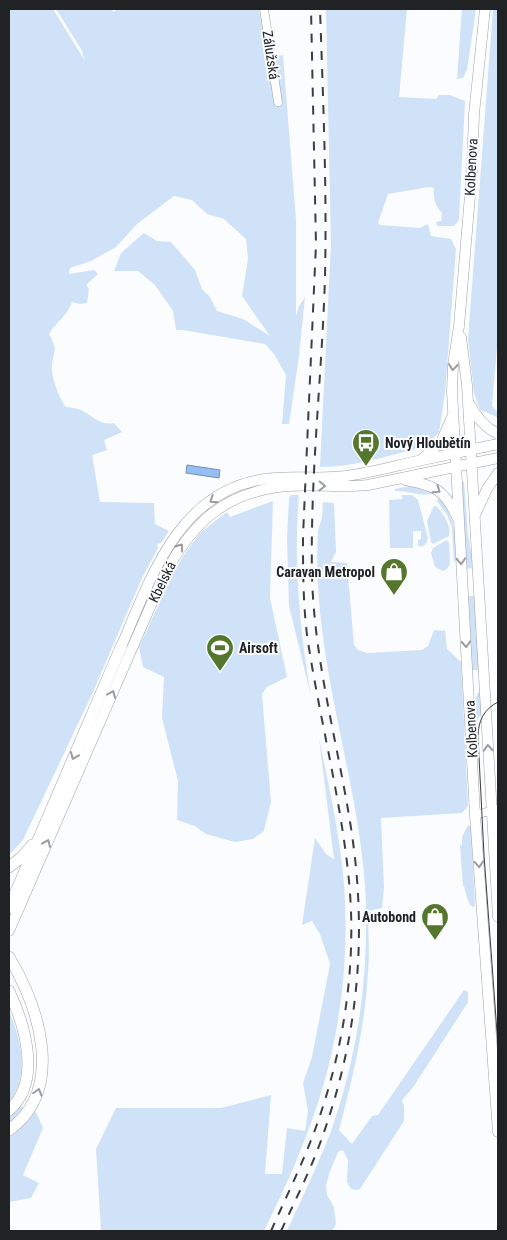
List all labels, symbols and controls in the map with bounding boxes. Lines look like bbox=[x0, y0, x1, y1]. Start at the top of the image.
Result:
street label: Zálužská bbox=[260, 29, 282, 81]
street label: Kolbenova bbox=[462, 138, 480, 196]
one-way arrow bbox=[448, 363, 459, 371]
bus stop icon: Nový Hloubětín bbox=[351, 428, 381, 467]
place label: Nový Hloubětín bbox=[385, 435, 471, 451]
one-way arrow bbox=[319, 481, 327, 491]
one-way arrow bbox=[432, 484, 441, 494]
one-way arrow bbox=[209, 493, 218, 503]
one-way arrow bbox=[174, 543, 183, 553]
shop icon: Caravan Metropol bbox=[379, 557, 409, 596]
one-way arrow bbox=[456, 557, 467, 565]
street label: Kbelská bbox=[145, 559, 179, 605]
place label: Caravan Metropol bbox=[276, 564, 375, 580]
sports icon: Airsoft bbox=[205, 633, 235, 672]
place label: Airsoft bbox=[239, 640, 278, 656]
one-way arrow bbox=[460, 640, 471, 648]
one-way arrow bbox=[105, 690, 116, 699]
street label: Kolbenova bbox=[462, 700, 480, 758]
one-way arrow bbox=[483, 743, 494, 751]
one-way arrow bbox=[70, 751, 80, 760]
one-way arrow bbox=[40, 839, 51, 848]
one-way arrow bbox=[473, 860, 484, 868]
shop icon: Autobond bbox=[420, 902, 450, 941]
place label: Autobond bbox=[362, 909, 416, 925]
one-way arrow bbox=[32, 1089, 42, 1097]

